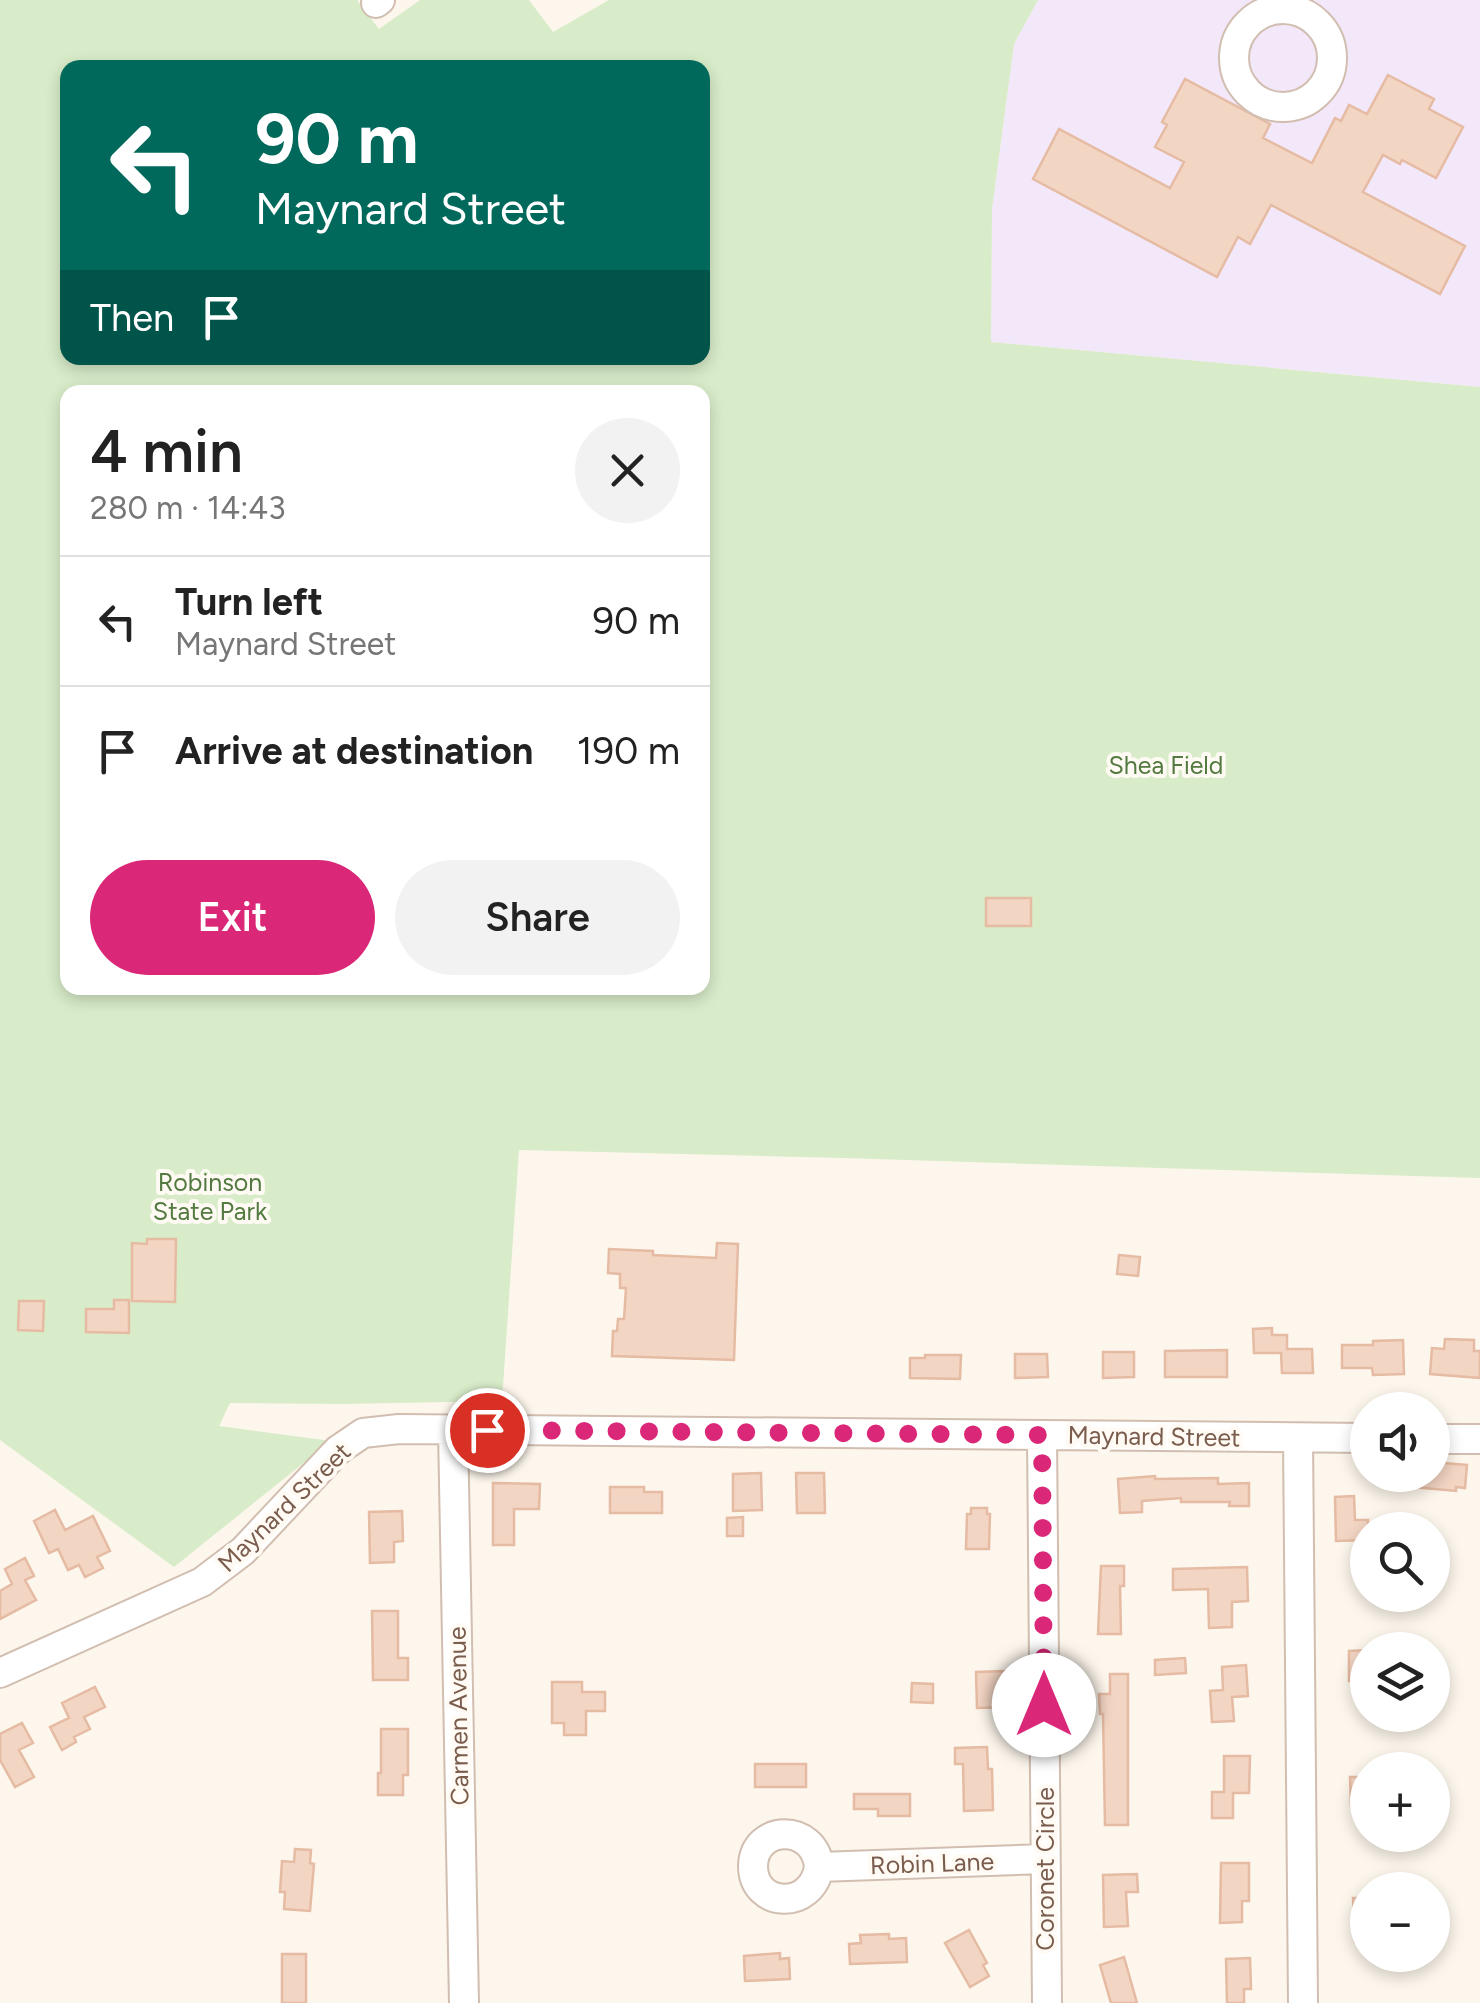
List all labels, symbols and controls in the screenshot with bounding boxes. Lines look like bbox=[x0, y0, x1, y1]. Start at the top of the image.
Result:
text: 90 m bbox=[255, 96, 419, 181]
icon: left bbox=[90, 100, 220, 230]
text: Maynard Street bbox=[255, 181, 566, 235]
icon: arrive bbox=[194, 290, 249, 345]
text: Then bbox=[90, 295, 174, 341]
text: 4 min bbox=[90, 415, 243, 487]
button: close bbox=[575, 418, 680, 523]
text: 280 m · 14:43 bbox=[90, 489, 286, 527]
text: Turn left bbox=[175, 579, 323, 625]
icon: left bbox=[90, 594, 145, 649]
text: 90 m bbox=[592, 598, 680, 644]
text: Maynard Street bbox=[175, 625, 396, 663]
icon: arrive bbox=[90, 724, 145, 779]
text: Arrive at destination bbox=[175, 728, 533, 774]
text: 190 m bbox=[577, 728, 680, 774]
park label: Shea Field bbox=[1108, 750, 1224, 780]
button: Exit bbox=[90, 860, 375, 975]
button: Share bbox=[395, 860, 680, 975]
park label: Robinson State Park bbox=[153, 1167, 268, 1226]
pin bbox=[445, 1388, 530, 1473]
map controls bbox=[1350, 1392, 1450, 1972]
button: sound bbox=[1350, 1392, 1450, 1492]
icon: arrive bbox=[460, 1403, 515, 1458]
street label: Maynard Street bbox=[1067, 1419, 1241, 1453]
street label: Maynard Street bbox=[211, 1436, 357, 1578]
button: search bbox=[1350, 1512, 1450, 1612]
street label: Carmen Avenue bbox=[441, 1626, 475, 1806]
button: layers bbox=[1350, 1632, 1450, 1732]
position arrow bbox=[992, 1653, 1096, 1757]
button: + bbox=[1350, 1752, 1450, 1852]
street label: Coronet Circle bbox=[1030, 1787, 1060, 1951]
street label: Robin Lane bbox=[869, 1846, 995, 1880]
button: − bbox=[1350, 1872, 1450, 1972]

